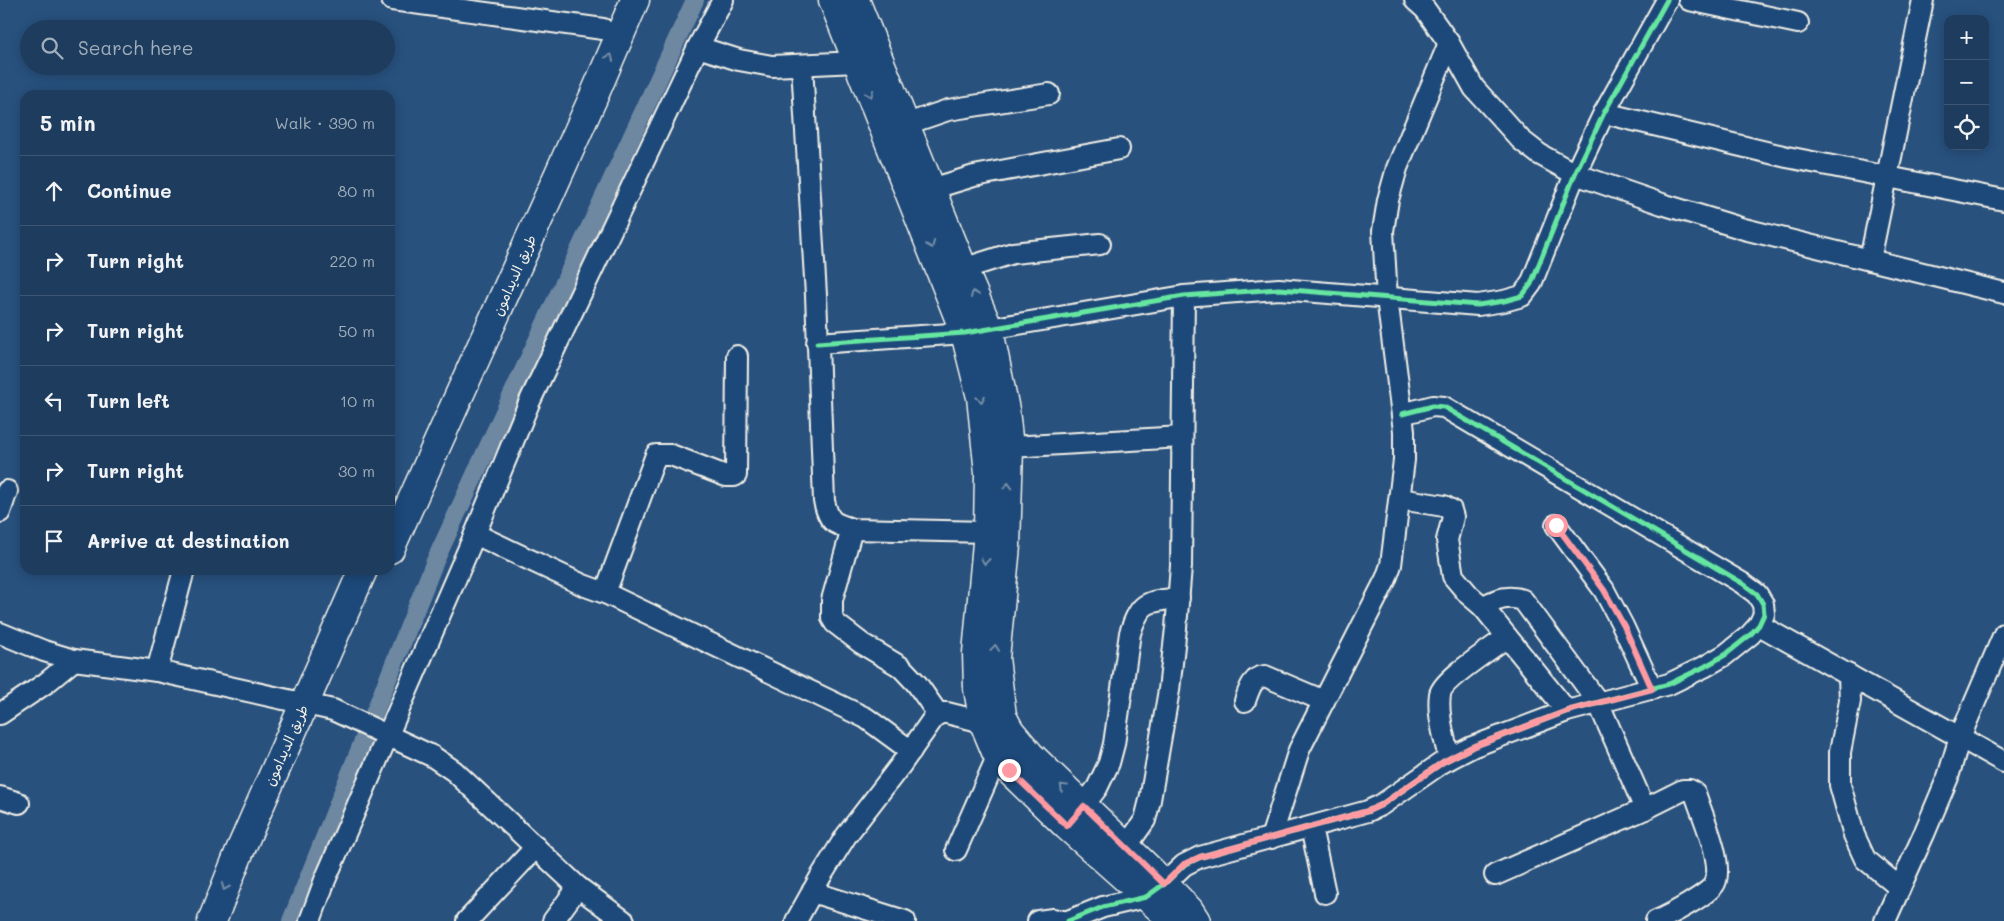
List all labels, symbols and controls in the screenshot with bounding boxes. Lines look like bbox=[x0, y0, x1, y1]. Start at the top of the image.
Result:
map controls bbox=[1944, 15, 1989, 150]
button: + bbox=[1944, 15, 1989, 60]
search box bbox=[20, 20, 395, 75]
icon: search bbox=[38, 34, 66, 62]
text: Search here bbox=[78, 35, 194, 60]
one-way arrow bbox=[604, 53, 615, 62]
button: − bbox=[1944, 60, 1989, 105]
one-way arrow bbox=[864, 89, 874, 98]
button: locate bbox=[1944, 105, 1989, 150]
text: 5 min bbox=[40, 109, 96, 136]
text: Walk · 390 m bbox=[275, 112, 375, 133]
icon: ahead bbox=[40, 177, 68, 205]
text: Continue bbox=[87, 178, 172, 203]
text: 80 m bbox=[338, 180, 375, 201]
street label: طريق الديدامون bbox=[488, 231, 540, 319]
one-way arrow bbox=[925, 240, 936, 249]
icon: right bbox=[40, 247, 68, 275]
text: Turn right bbox=[87, 248, 184, 273]
text: 220 m bbox=[329, 250, 375, 271]
one-way arrow bbox=[969, 290, 980, 299]
icon: right bbox=[40, 317, 68, 345]
text: Turn right bbox=[87, 318, 184, 343]
text: 50 m bbox=[338, 320, 375, 341]
icon: left bbox=[40, 387, 68, 415]
text: Turn left bbox=[87, 388, 170, 413]
text: 10 m bbox=[340, 390, 375, 411]
one-way arrow bbox=[975, 395, 985, 404]
icon: right bbox=[40, 457, 68, 485]
text: Turn right bbox=[87, 458, 184, 483]
text: 30 m bbox=[338, 460, 375, 481]
one-way arrow bbox=[1003, 482, 1014, 490]
route start bbox=[1545, 514, 1568, 537]
icon: arrive bbox=[40, 527, 68, 555]
text: Arrive at destination bbox=[87, 528, 290, 553]
one-way arrow bbox=[979, 557, 990, 565]
one-way arrow bbox=[990, 644, 1001, 652]
street label: طريق الديدامون bbox=[260, 701, 312, 789]
route end bbox=[998, 759, 1021, 782]
one-way arrow bbox=[1060, 784, 1069, 793]
one-way arrow bbox=[221, 882, 231, 891]

